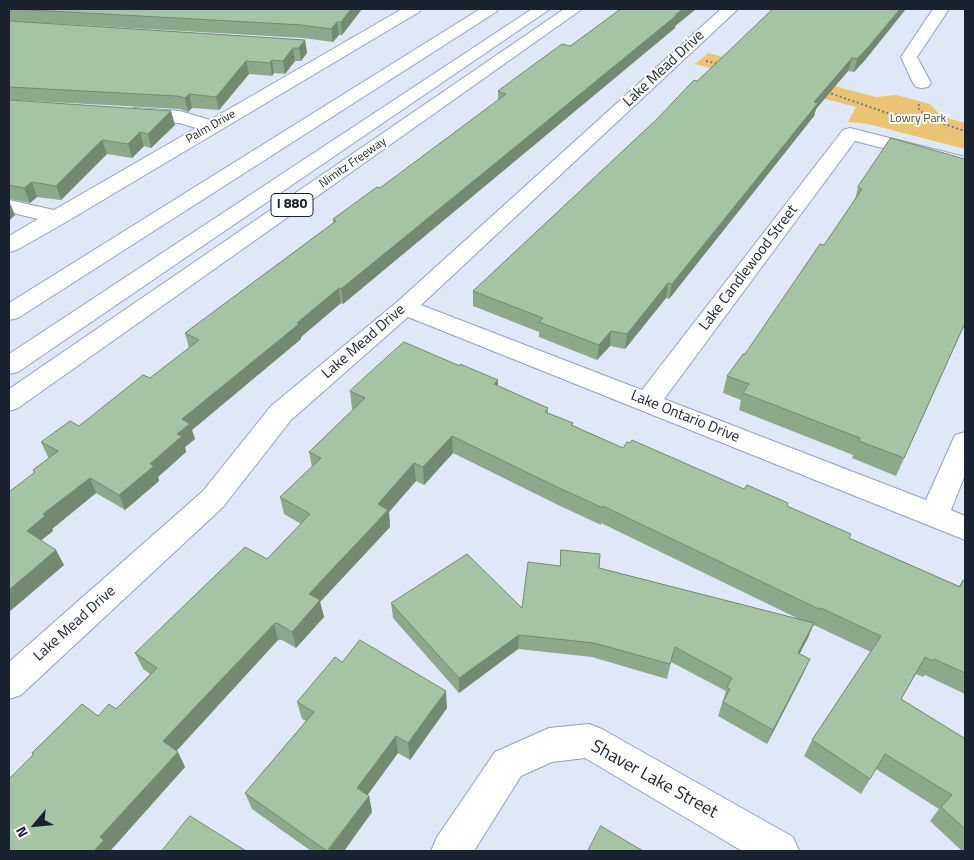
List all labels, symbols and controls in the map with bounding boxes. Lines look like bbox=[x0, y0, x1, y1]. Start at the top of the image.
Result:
street label: Lake Mead Drive bbox=[620, 27, 708, 111]
street label: Palm Drive bbox=[184, 107, 238, 147]
park label: Lowry Park bbox=[890, 112, 946, 126]
street label: Nimitz Freeway bbox=[317, 135, 389, 191]
road number: I 880 bbox=[271, 194, 313, 216]
street label: Lake Candlewood Street bbox=[696, 202, 802, 334]
street label: Lake Mead Drive bbox=[319, 301, 409, 383]
street label: Lake Ontario Drive bbox=[628, 387, 742, 447]
street label: Lake Mead Drive bbox=[30, 582, 120, 666]
street label: Shaver Lake Street bbox=[587, 736, 721, 824]
north arrow bbox=[10, 800, 60, 850]
text: N bbox=[10, 823, 33, 841]

